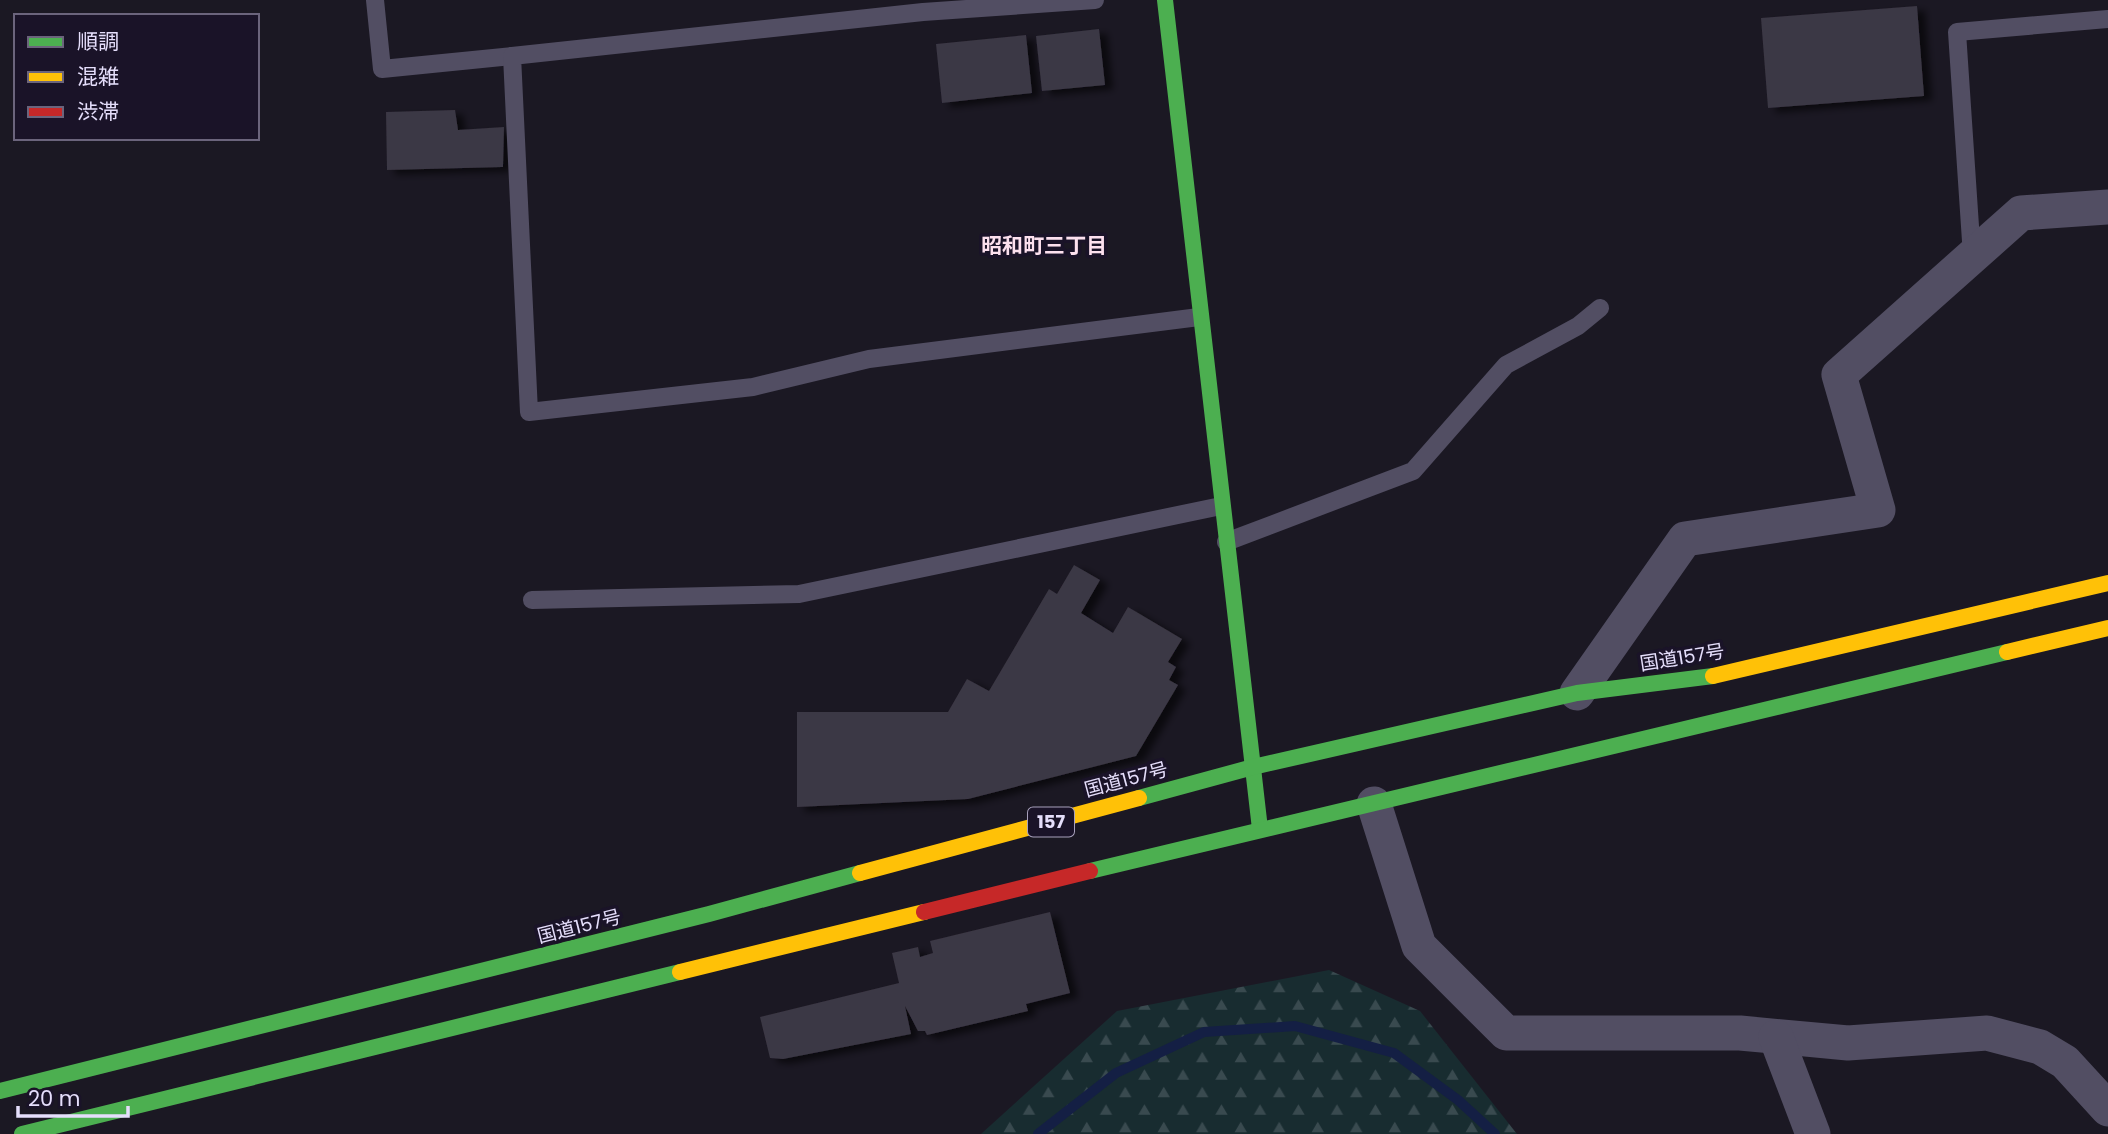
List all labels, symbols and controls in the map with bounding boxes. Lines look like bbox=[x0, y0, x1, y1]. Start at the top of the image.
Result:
legend bbox=[14, 14, 259, 140]
text: 順調 bbox=[77, 27, 119, 56]
text: 混雑 bbox=[77, 62, 119, 91]
text: 渋滞 bbox=[77, 97, 119, 126]
district label: 昭和町三丁目 bbox=[981, 231, 1107, 260]
street label: 国道157号 bbox=[1638, 637, 1726, 678]
street label: 国道157号 bbox=[1081, 755, 1171, 804]
road number: 157 bbox=[1028, 808, 1074, 836]
street label: 国道157号 bbox=[534, 903, 624, 950]
scale bar bbox=[18, 1074, 128, 1118]
text: 20 m bbox=[28, 1084, 81, 1113]

